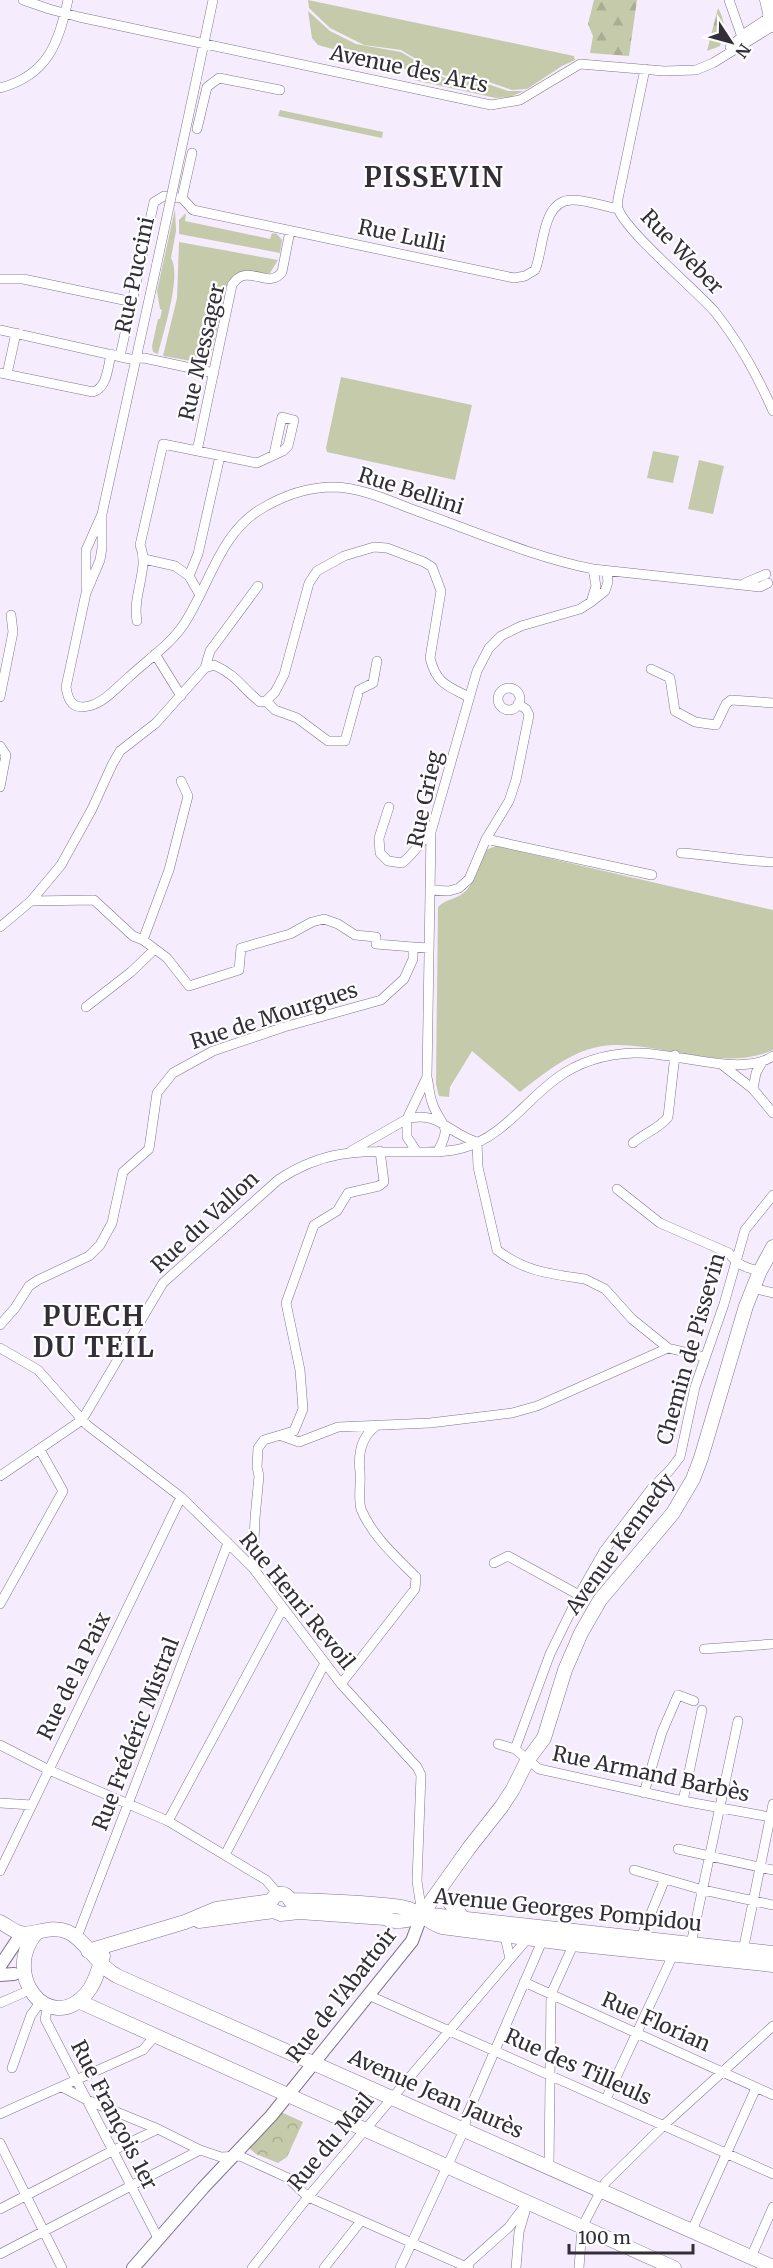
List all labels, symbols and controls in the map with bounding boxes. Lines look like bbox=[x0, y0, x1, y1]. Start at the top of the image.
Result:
north arrow bbox=[701, 12, 761, 72]
street label: Avenue des Arts bbox=[327, 38, 491, 98]
text: N bbox=[731, 40, 755, 62]
district label: PISSEVIN bbox=[364, 160, 504, 194]
street label: Rue Weber bbox=[635, 204, 730, 300]
street label: Rue Lulli bbox=[356, 213, 449, 258]
street label: Rue Puccini bbox=[109, 214, 160, 336]
street label: Rue Messager bbox=[173, 281, 230, 423]
street label: Rue Bellini bbox=[355, 461, 468, 520]
street label: Rue Grieg bbox=[401, 748, 448, 850]
street label: Rue de Mourgues bbox=[187, 976, 361, 1055]
street label: Rue du Vallon bbox=[145, 1165, 264, 1278]
street label: Chemin de Pissevin bbox=[650, 1250, 731, 1448]
district label: PUECH DU TEIL bbox=[33, 1299, 155, 1364]
street label: Avenue Kennedy bbox=[559, 1467, 680, 1620]
street label: Rue Henri Revoil bbox=[234, 1527, 361, 1675]
street label: Rue de la Paix bbox=[31, 1607, 116, 1744]
street label: Rue Frédéric Mistral bbox=[86, 1633, 185, 1834]
street label: Rue Armand Barbès bbox=[550, 1739, 752, 1808]
street label: Avenue Georges Pompidou bbox=[432, 1882, 703, 1937]
street label: Rue de l'Abattoir bbox=[280, 1922, 403, 2068]
street label: Rue Florian bbox=[598, 1986, 715, 2058]
street label: Rue des Tilleuls bbox=[501, 2022, 656, 2111]
street label: Rue François 1er bbox=[65, 2036, 164, 2194]
street label: Avenue Jean Jaurès bbox=[344, 2042, 528, 2144]
street label: Rue du Mail bbox=[282, 2087, 380, 2196]
scale bar bbox=[569, 2217, 694, 2255]
text: 100 m bbox=[578, 2226, 631, 2249]

